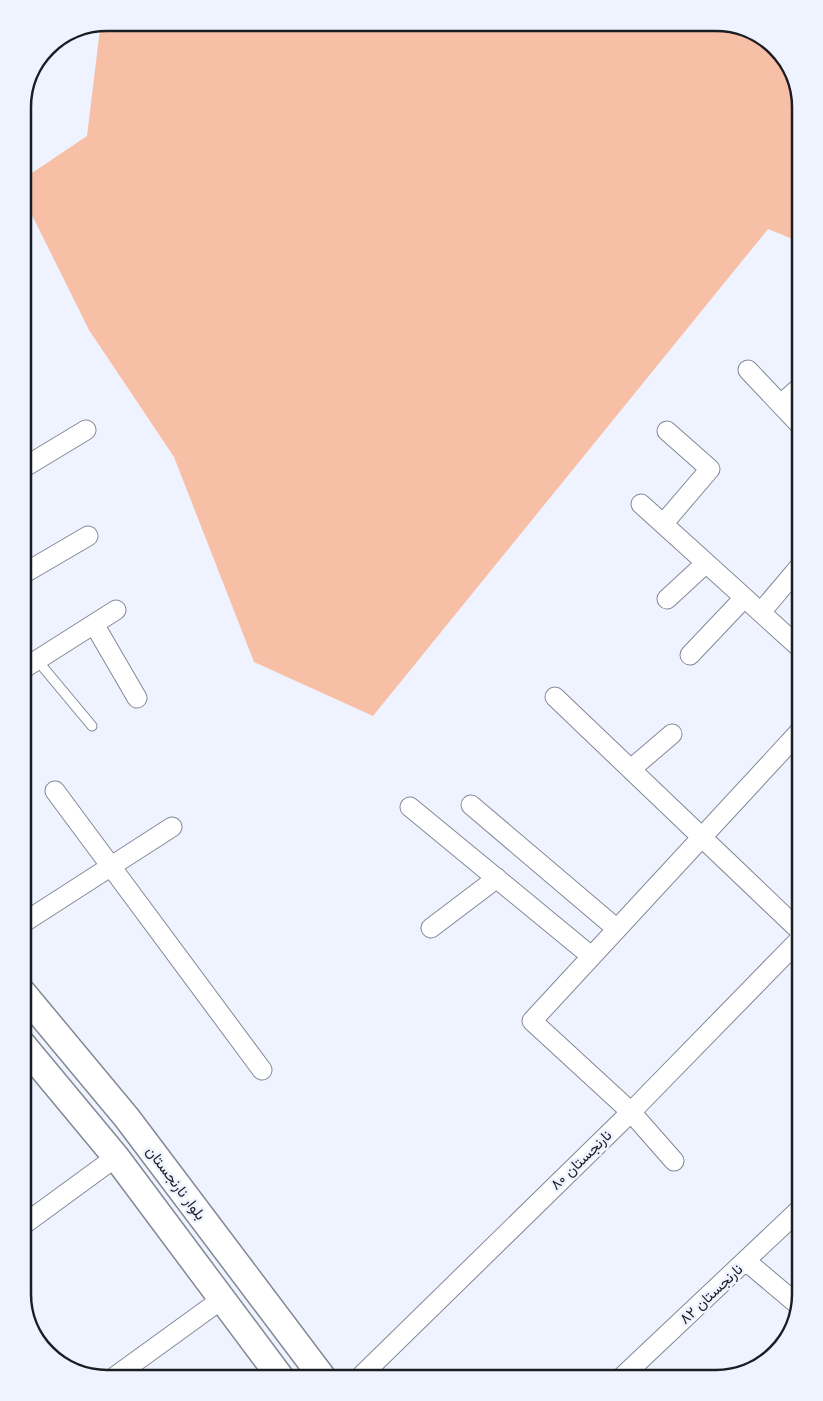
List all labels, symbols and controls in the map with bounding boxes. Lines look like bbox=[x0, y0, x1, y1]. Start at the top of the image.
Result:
street label: نارنجستان ۸۰ bbox=[547, 1126, 615, 1194]
street label: بلوار نارنجستان bbox=[142, 1143, 210, 1223]
street label: نارنجستان ۸۲ bbox=[676, 1260, 746, 1328]

